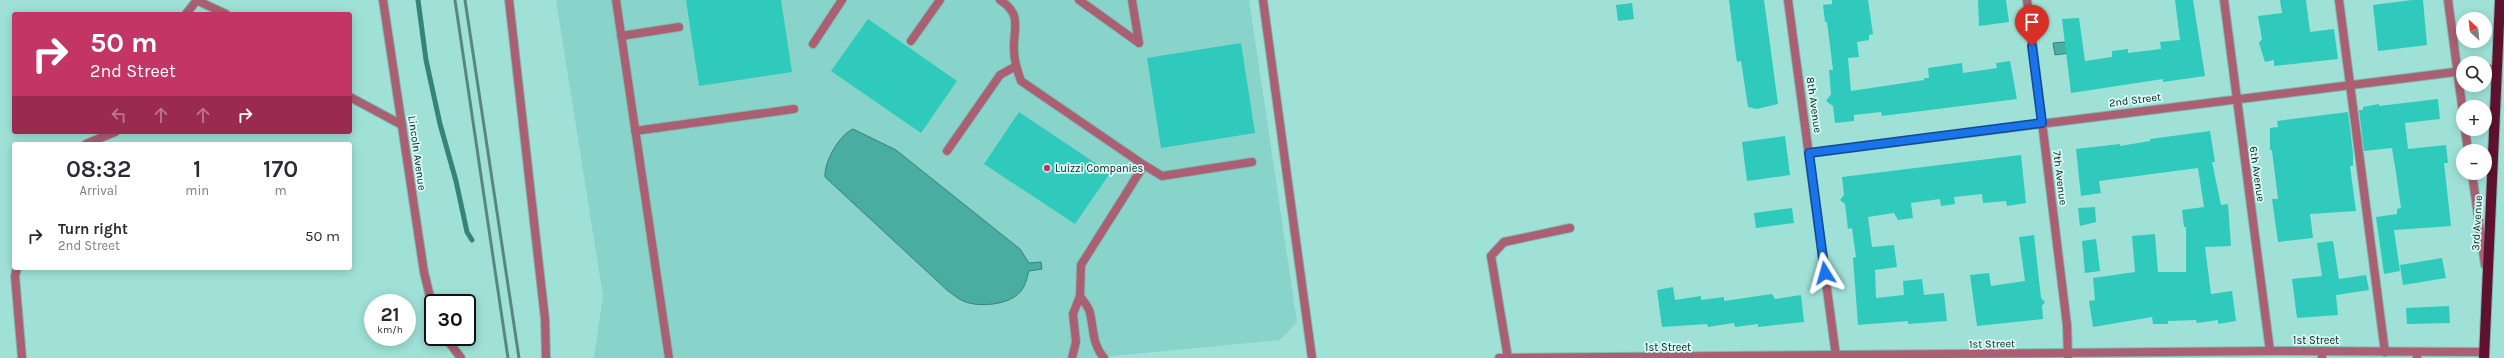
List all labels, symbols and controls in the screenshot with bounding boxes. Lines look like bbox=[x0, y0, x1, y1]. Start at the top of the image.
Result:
pin bbox=[2015, 5, 2049, 46]
icon: arrive bbox=[2021, 11, 2043, 33]
north arrow bbox=[2456, 12, 2492, 48]
map controls bbox=[2456, 12, 2492, 180]
text: 50 m bbox=[90, 26, 158, 59]
icon: right bbox=[24, 28, 76, 80]
button: search bbox=[2456, 56, 2492, 92]
text: 2nd Street bbox=[90, 60, 176, 82]
street label: 8th Avenue bbox=[1804, 76, 1824, 134]
street label: 2nd Street bbox=[2108, 90, 2162, 110]
button: + bbox=[2456, 100, 2492, 136]
icon: left bbox=[108, 104, 130, 126]
icon: ahead bbox=[150, 104, 172, 126]
icon: ahead bbox=[192, 104, 214, 126]
icon: right bbox=[234, 104, 256, 126]
street label: Lincoln Avenue bbox=[405, 115, 429, 192]
button: − bbox=[2456, 144, 2492, 180]
street label: 6th Avenue bbox=[2247, 145, 2267, 203]
street label: 7th Avenue bbox=[2050, 150, 2070, 206]
text: 08:32 bbox=[66, 155, 131, 183]
text: 1 bbox=[193, 155, 201, 183]
text: 170 bbox=[263, 155, 298, 183]
place label: Luizzi Companies bbox=[1055, 162, 1144, 175]
marker: Luizzi Companies bbox=[1042, 163, 1052, 173]
text: Arrival bbox=[80, 183, 118, 198]
text: min bbox=[185, 183, 209, 198]
text: m bbox=[275, 183, 287, 198]
street label: 3rd Avenue bbox=[2469, 194, 2485, 251]
text: Turn right bbox=[58, 220, 128, 238]
icon: right bbox=[24, 225, 46, 247]
text: 50 m bbox=[305, 227, 340, 245]
text: 2nd Street bbox=[58, 238, 120, 253]
position arrow bbox=[1804, 252, 1846, 294]
speed limit sign: 30 bbox=[424, 294, 476, 346]
text: 21 bbox=[380, 303, 400, 326]
text: km/h bbox=[377, 324, 403, 336]
street label: 1st Street bbox=[2293, 334, 2339, 347]
street label: 1st Street bbox=[1969, 337, 2015, 351]
street label: 1st Street bbox=[1645, 341, 1691, 354]

